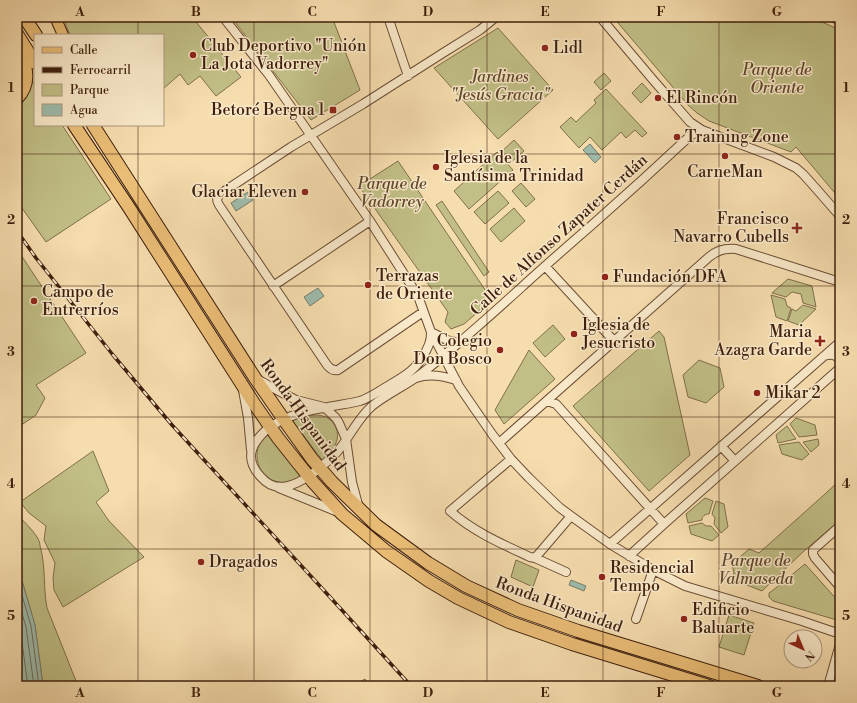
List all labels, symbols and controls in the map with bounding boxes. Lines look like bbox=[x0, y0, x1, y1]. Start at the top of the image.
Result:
text: A bbox=[74, 4, 85, 20]
text: B bbox=[191, 4, 201, 20]
text: C bbox=[307, 4, 317, 20]
text: D bbox=[423, 4, 433, 20]
text: E bbox=[540, 4, 550, 20]
text: F bbox=[656, 4, 666, 20]
text: G bbox=[772, 4, 783, 20]
legend bbox=[34, 34, 164, 126]
place label: Club Deportivo "Unión La Jota Vadorrey" bbox=[201, 36, 367, 74]
place label: Lidl bbox=[553, 38, 583, 58]
text: Calle bbox=[70, 43, 97, 58]
marker: Lidl bbox=[540, 43, 550, 53]
marker: Club Deportivo "Unión La Jota Vadorrey" bbox=[188, 50, 198, 60]
park label: Parque de Oriente bbox=[741, 60, 812, 98]
text: Ferrocarril bbox=[70, 63, 131, 78]
park label: Jardines "Jesús Gracia" bbox=[451, 67, 551, 105]
text: 1 bbox=[8, 80, 15, 96]
text: 1 bbox=[843, 80, 850, 96]
text: Parque bbox=[70, 83, 109, 98]
place label: El Rincón bbox=[666, 88, 738, 108]
marker: El Rincón bbox=[653, 93, 663, 103]
place label: Betoré Bergua 1 bbox=[210, 100, 325, 120]
text: Agua bbox=[69, 103, 99, 118]
marker: Betoré Bergua 1 bbox=[328, 105, 338, 115]
place label: Training Zone bbox=[685, 127, 789, 147]
marker: Training Zone bbox=[672, 132, 682, 142]
place label: Iglesia de la Santísima Trinidad bbox=[444, 148, 584, 186]
street label: Calle de Alfonso Zapater Cerdán bbox=[466, 150, 652, 320]
marker: CarneMan bbox=[720, 151, 730, 161]
marker: Iglesia de la Santísima Trinidad bbox=[431, 162, 441, 172]
place label: CarneMan bbox=[687, 162, 763, 182]
park label: Parque de Vadorrey bbox=[356, 174, 427, 212]
place label: Glaciar Eleven bbox=[192, 182, 297, 202]
marker: Glaciar Eleven bbox=[300, 187, 310, 197]
place label: Francisco Navarro Cubells bbox=[673, 209, 789, 247]
text: 2 bbox=[7, 212, 15, 228]
text: 2 bbox=[842, 212, 850, 228]
marker: Francisco Navarro Cubells bbox=[792, 223, 802, 233]
place label: Terrazas de Oriente bbox=[376, 266, 453, 304]
place label: Fundación DFA bbox=[613, 267, 728, 287]
marker: Fundación DFA bbox=[600, 272, 610, 282]
marker: Terrazas de Oriente bbox=[363, 280, 373, 290]
place label: Campo de Entrerríos bbox=[42, 282, 119, 320]
marker: Campo de Entrerríos bbox=[29, 296, 39, 306]
place label: Iglesia de Jesucristo bbox=[581, 315, 655, 353]
place label: Maria Azagra Garde bbox=[713, 322, 813, 360]
marker: Iglesia de Jesucristo bbox=[569, 329, 579, 339]
place label: Colegio Don Bosco bbox=[413, 331, 492, 369]
marker: Maria Azagra Garde bbox=[815, 336, 825, 346]
text: 3 bbox=[7, 344, 15, 360]
text: 3 bbox=[842, 344, 850, 360]
marker: Colegio Don Bosco bbox=[495, 345, 505, 355]
street label: Ronda Hispanidad bbox=[256, 355, 350, 475]
place label: Mikar 2 bbox=[765, 383, 821, 403]
marker: Mikar 2 bbox=[752, 388, 762, 398]
text: 4 bbox=[7, 476, 16, 492]
text: 4 bbox=[842, 476, 851, 492]
park label: Parque de Valmaseda bbox=[719, 551, 794, 589]
place label: Dragados bbox=[209, 552, 278, 572]
marker: Dragados bbox=[196, 557, 206, 567]
place label: Residencial Tempo bbox=[610, 558, 694, 596]
marker: Residencial Tempo bbox=[597, 572, 607, 582]
street label: Ronda Hispanidad bbox=[493, 573, 625, 637]
place label: Edificio Baluarte bbox=[691, 600, 754, 638]
text: 5 bbox=[7, 608, 15, 624]
text: 5 bbox=[842, 608, 850, 624]
marker: Edificio Baluarte bbox=[679, 614, 689, 624]
north arrow bbox=[783, 629, 823, 669]
text: N bbox=[801, 647, 817, 664]
text: A bbox=[74, 685, 85, 701]
text: B bbox=[191, 685, 201, 701]
text: C bbox=[307, 685, 317, 701]
text: D bbox=[423, 685, 433, 701]
text: E bbox=[540, 685, 550, 701]
text: F bbox=[656, 685, 666, 701]
text: G bbox=[772, 685, 783, 701]

